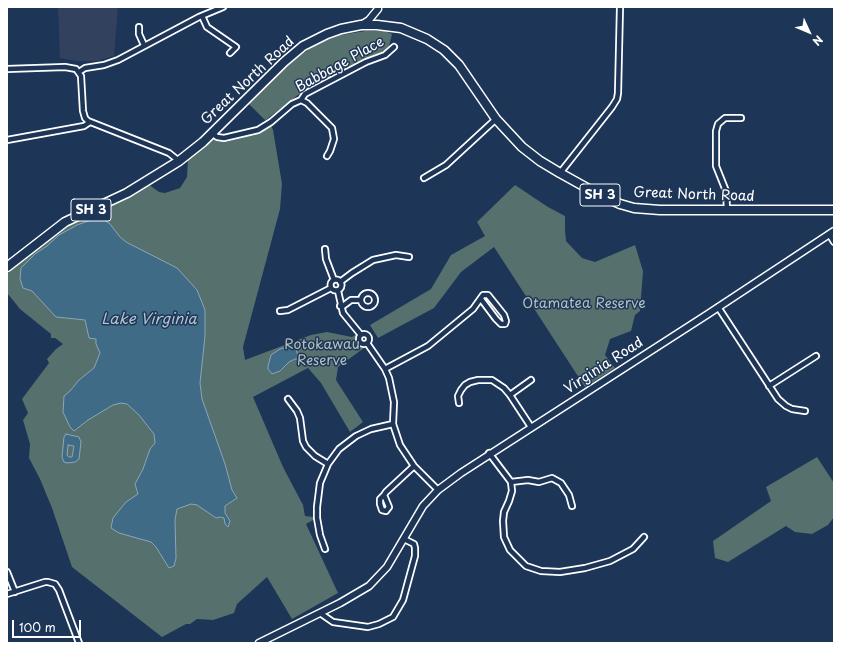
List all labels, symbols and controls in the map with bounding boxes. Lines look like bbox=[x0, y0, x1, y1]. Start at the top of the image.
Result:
north arrow bbox=[789, 12, 829, 52]
text: N bbox=[809, 32, 827, 50]
street label: Great North Road bbox=[198, 34, 298, 128]
street label: Babbage Place bbox=[293, 34, 387, 96]
road number: SH 3 bbox=[580, 184, 620, 206]
street label: Great North Road bbox=[633, 184, 755, 206]
road number: SH 3 bbox=[71, 199, 111, 221]
park label: Otamatea Reserve bbox=[522, 296, 646, 312]
water label: Lake Virginia bbox=[101, 311, 197, 329]
street label: Virginia Road bbox=[561, 334, 647, 398]
park label: Rotokawau Reserve bbox=[284, 337, 360, 370]
scale bar bbox=[14, 612, 83, 638]
text: 100 m bbox=[19, 618, 56, 636]

